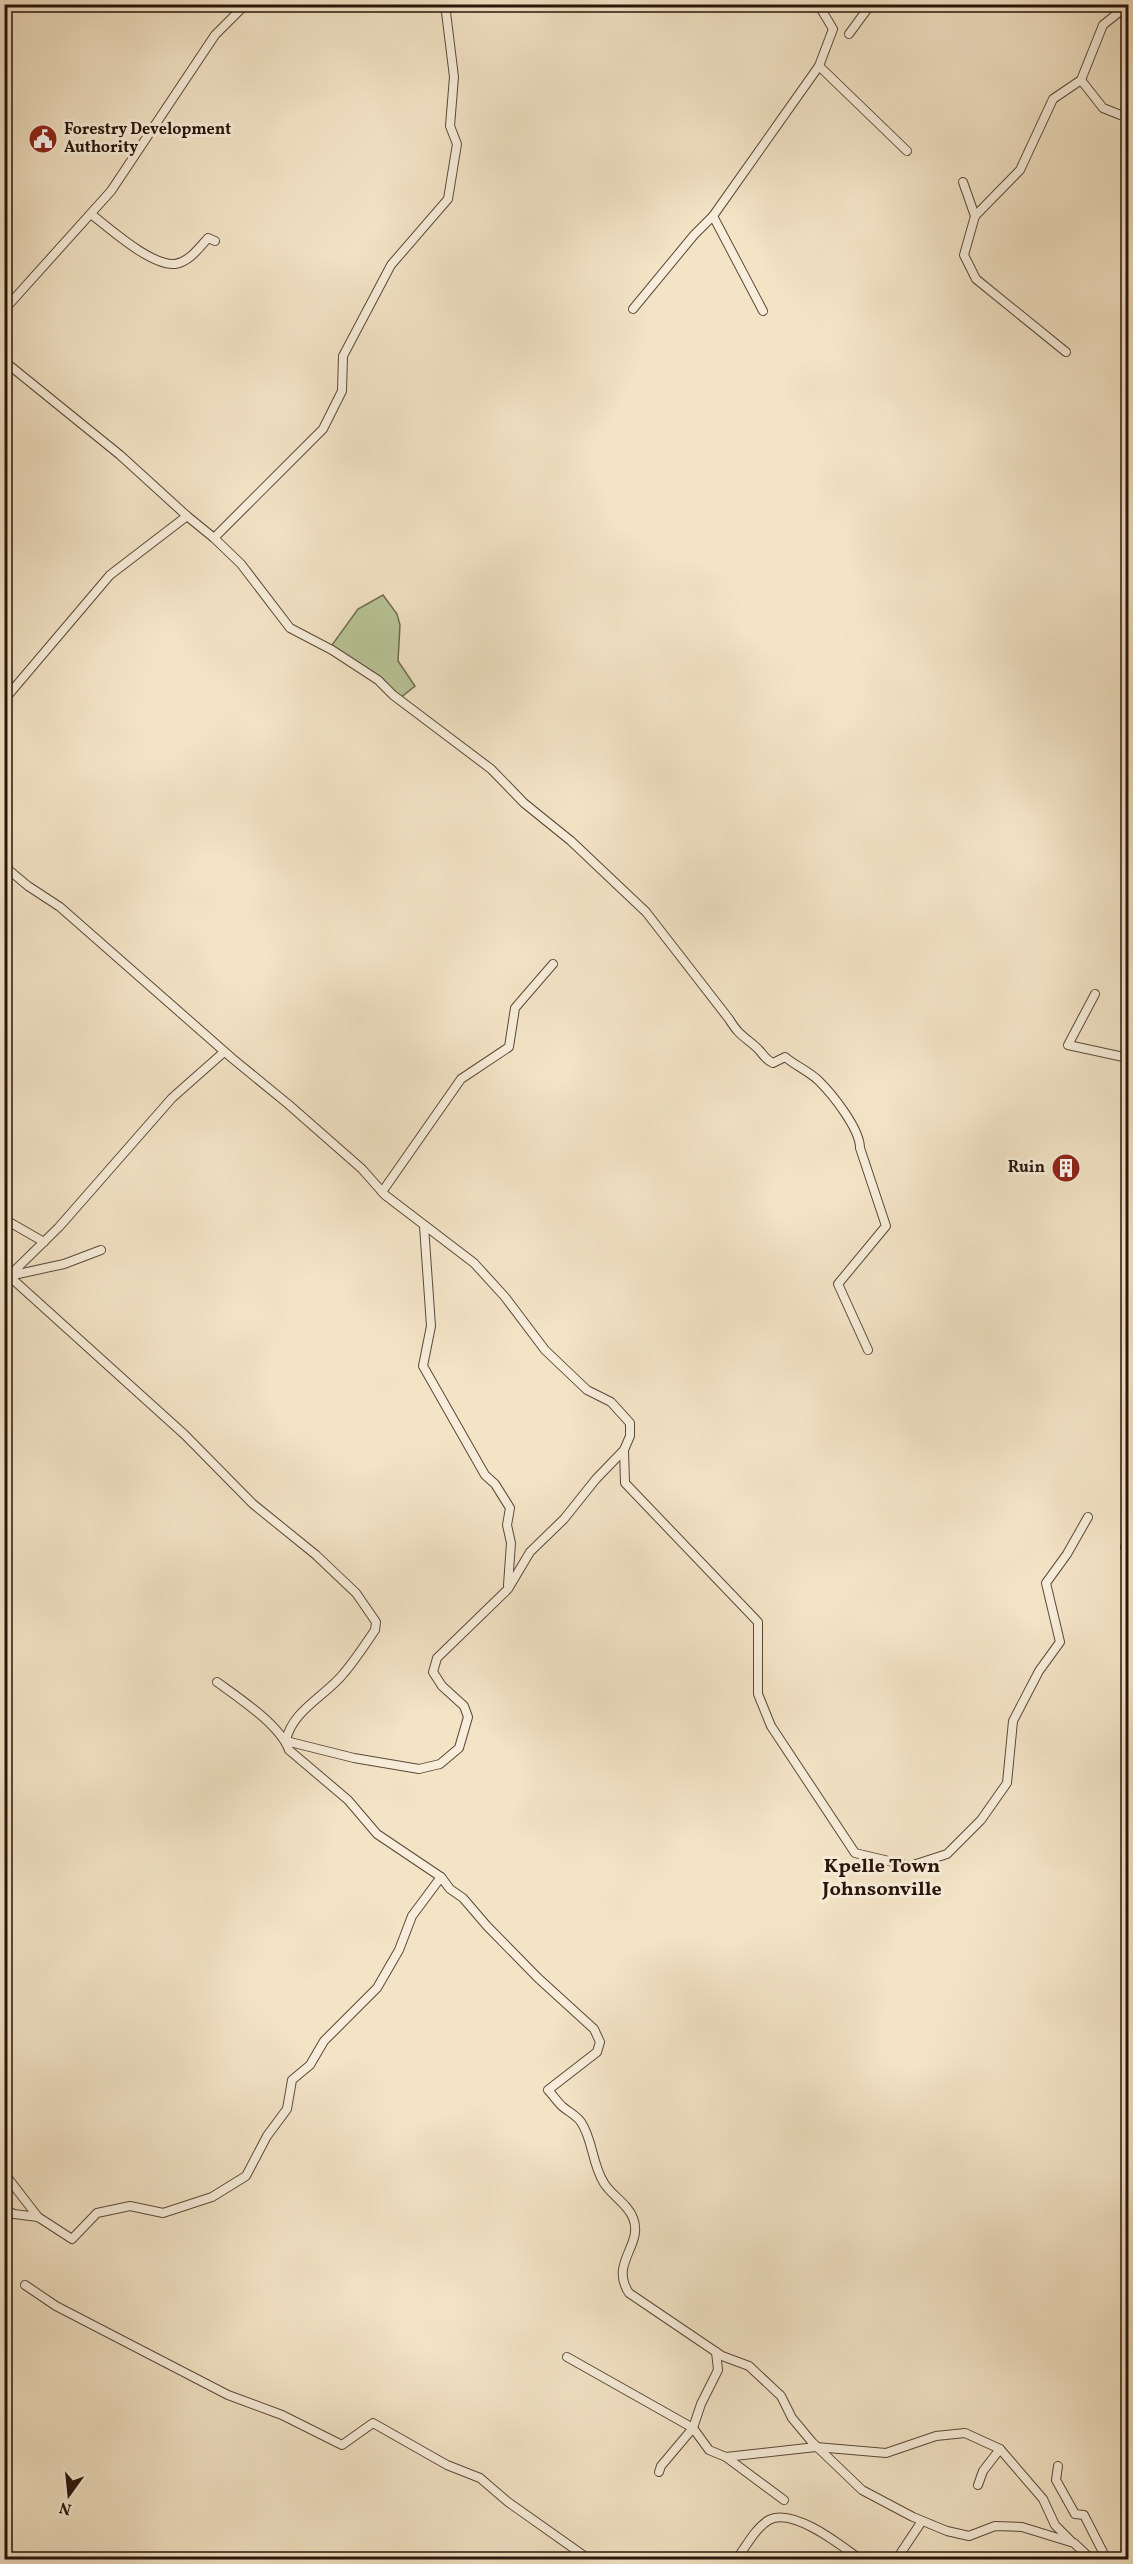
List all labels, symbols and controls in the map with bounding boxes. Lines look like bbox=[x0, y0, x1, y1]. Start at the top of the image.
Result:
place label: Forestry Development Authority bbox=[64, 119, 231, 159]
public building icon: Forestry Development Authority bbox=[27, 123, 59, 155]
building icon: Ruin bbox=[1050, 1152, 1082, 1184]
place label: Ruin bbox=[1008, 1157, 1045, 1179]
district label: Kpelle Town Johnsonville bbox=[821, 1853, 942, 1904]
north arrow bbox=[39, 2465, 99, 2525]
text: N bbox=[57, 2495, 74, 2520]

